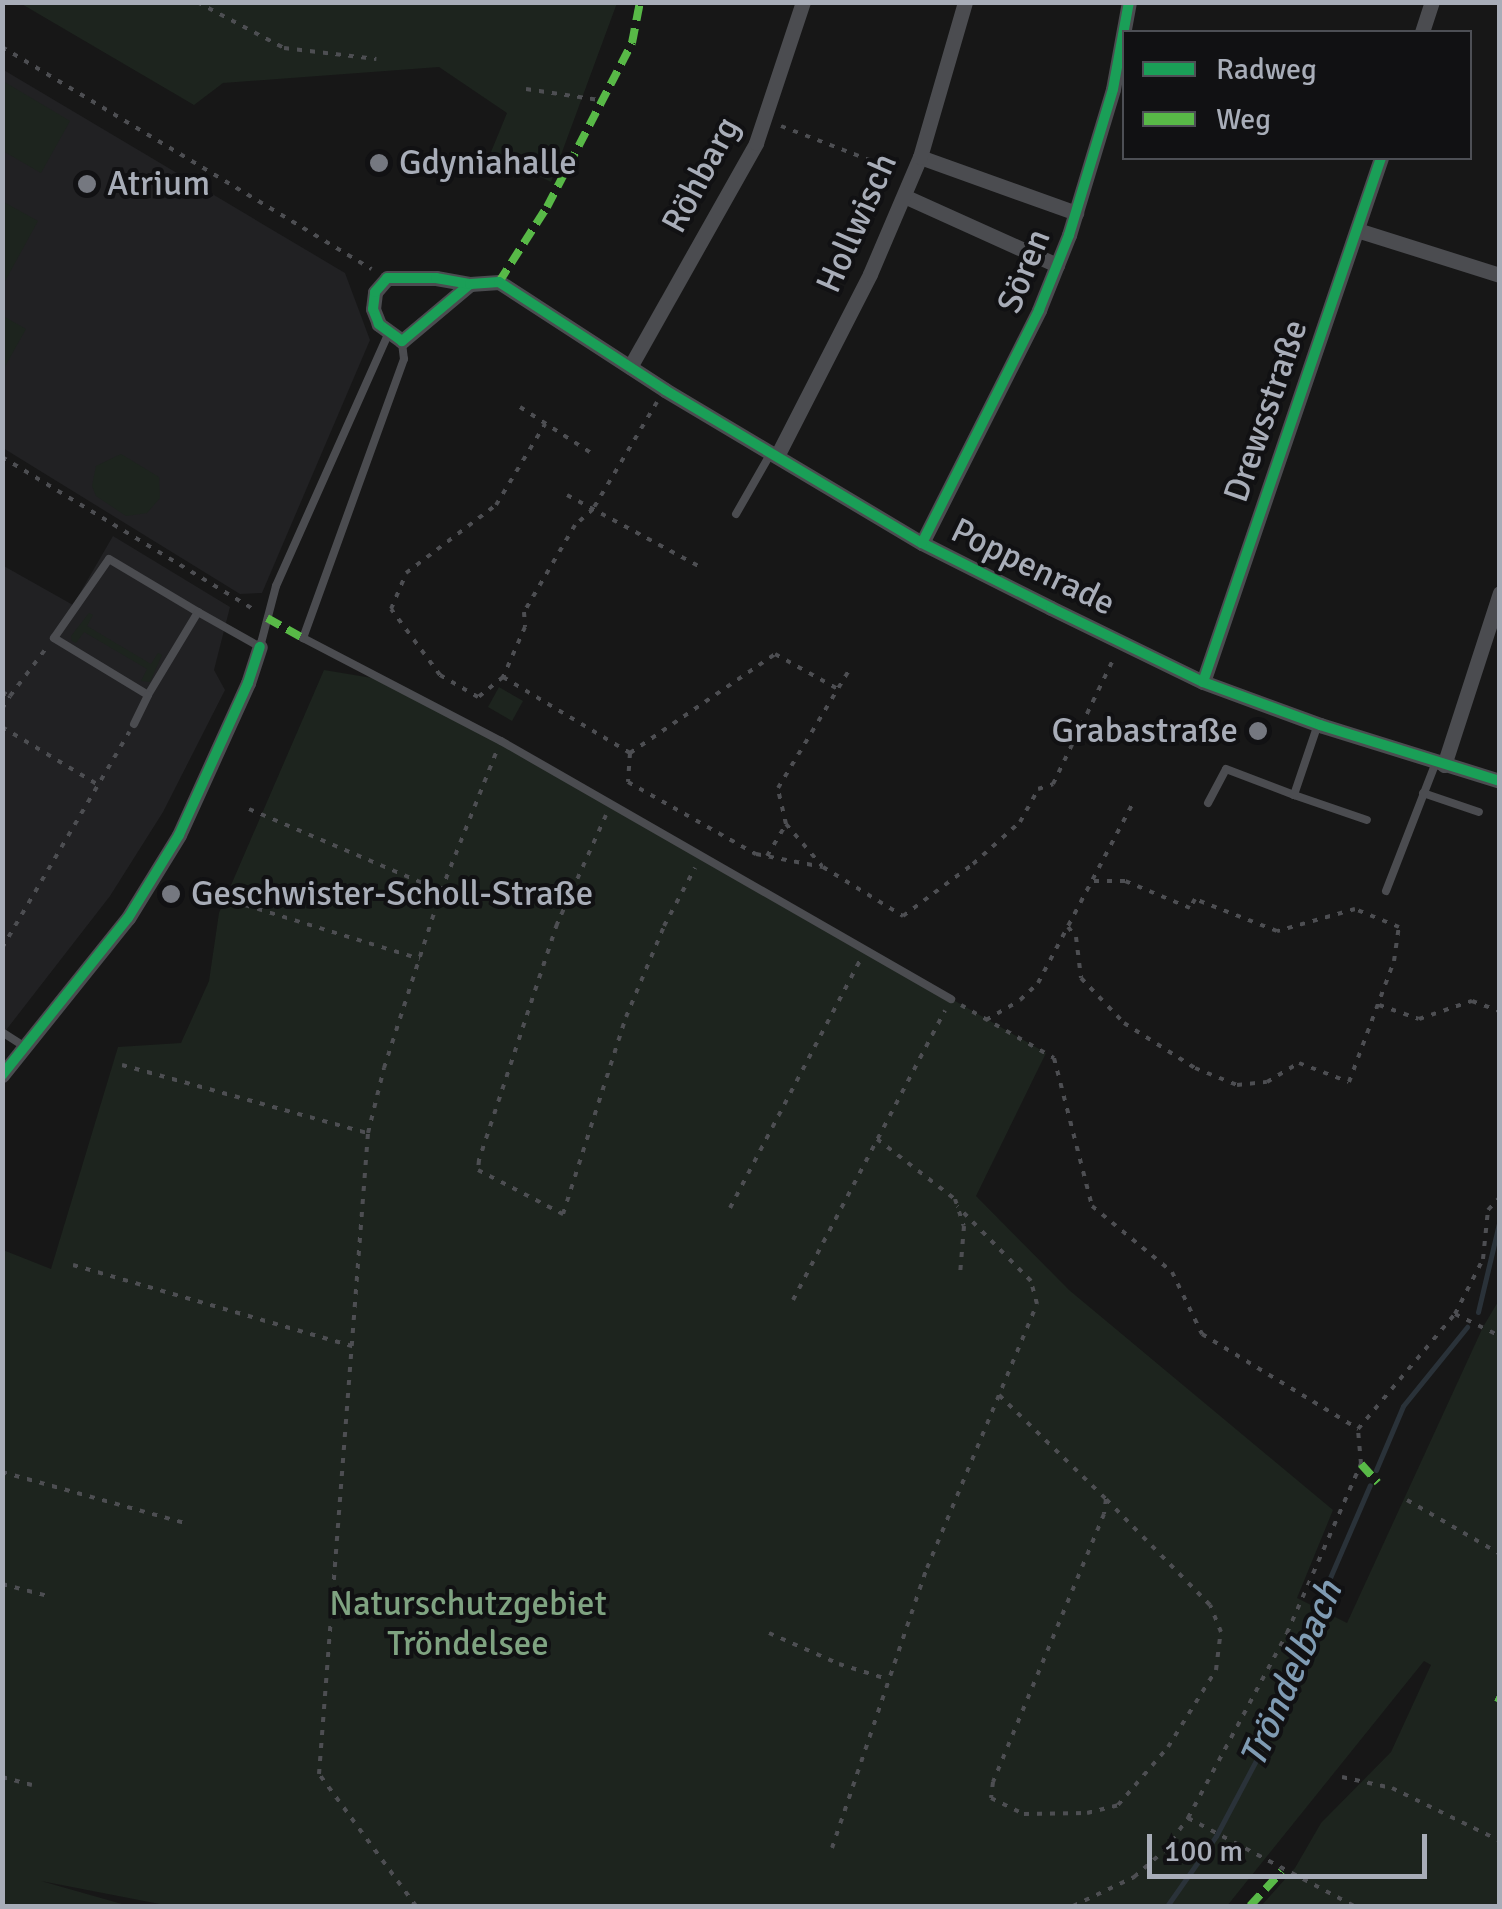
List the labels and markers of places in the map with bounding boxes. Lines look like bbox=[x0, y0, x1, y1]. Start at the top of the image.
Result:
place label: Gdyniahalle bbox=[399, 142, 577, 184]
marker: Gdyniahalle bbox=[368, 152, 390, 174]
place label: Atrium bbox=[107, 163, 210, 205]
marker: Atrium bbox=[76, 173, 98, 195]
place label: Grabastraße bbox=[1052, 710, 1238, 752]
marker: Grabastraße bbox=[1247, 720, 1269, 742]
place label: Geschwister-Scholl-Straße bbox=[191, 873, 593, 915]
marker: Geschwister-Scholl-Straße bbox=[160, 883, 182, 905]

